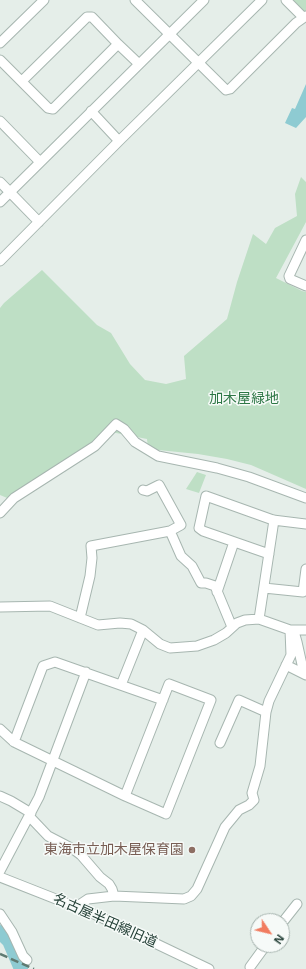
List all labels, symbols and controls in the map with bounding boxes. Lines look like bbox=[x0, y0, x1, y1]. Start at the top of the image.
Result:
park label: 加木屋緑地 bbox=[209, 391, 279, 407]
place label: 東海市立加木屋保育園 bbox=[44, 842, 184, 858]
marker: 東海市立加木屋保育園 bbox=[187, 845, 197, 855]
street label: 名古屋半田線旧道 bbox=[50, 891, 160, 951]
north arrow bbox=[250, 913, 290, 953]
text: N bbox=[271, 932, 288, 948]

